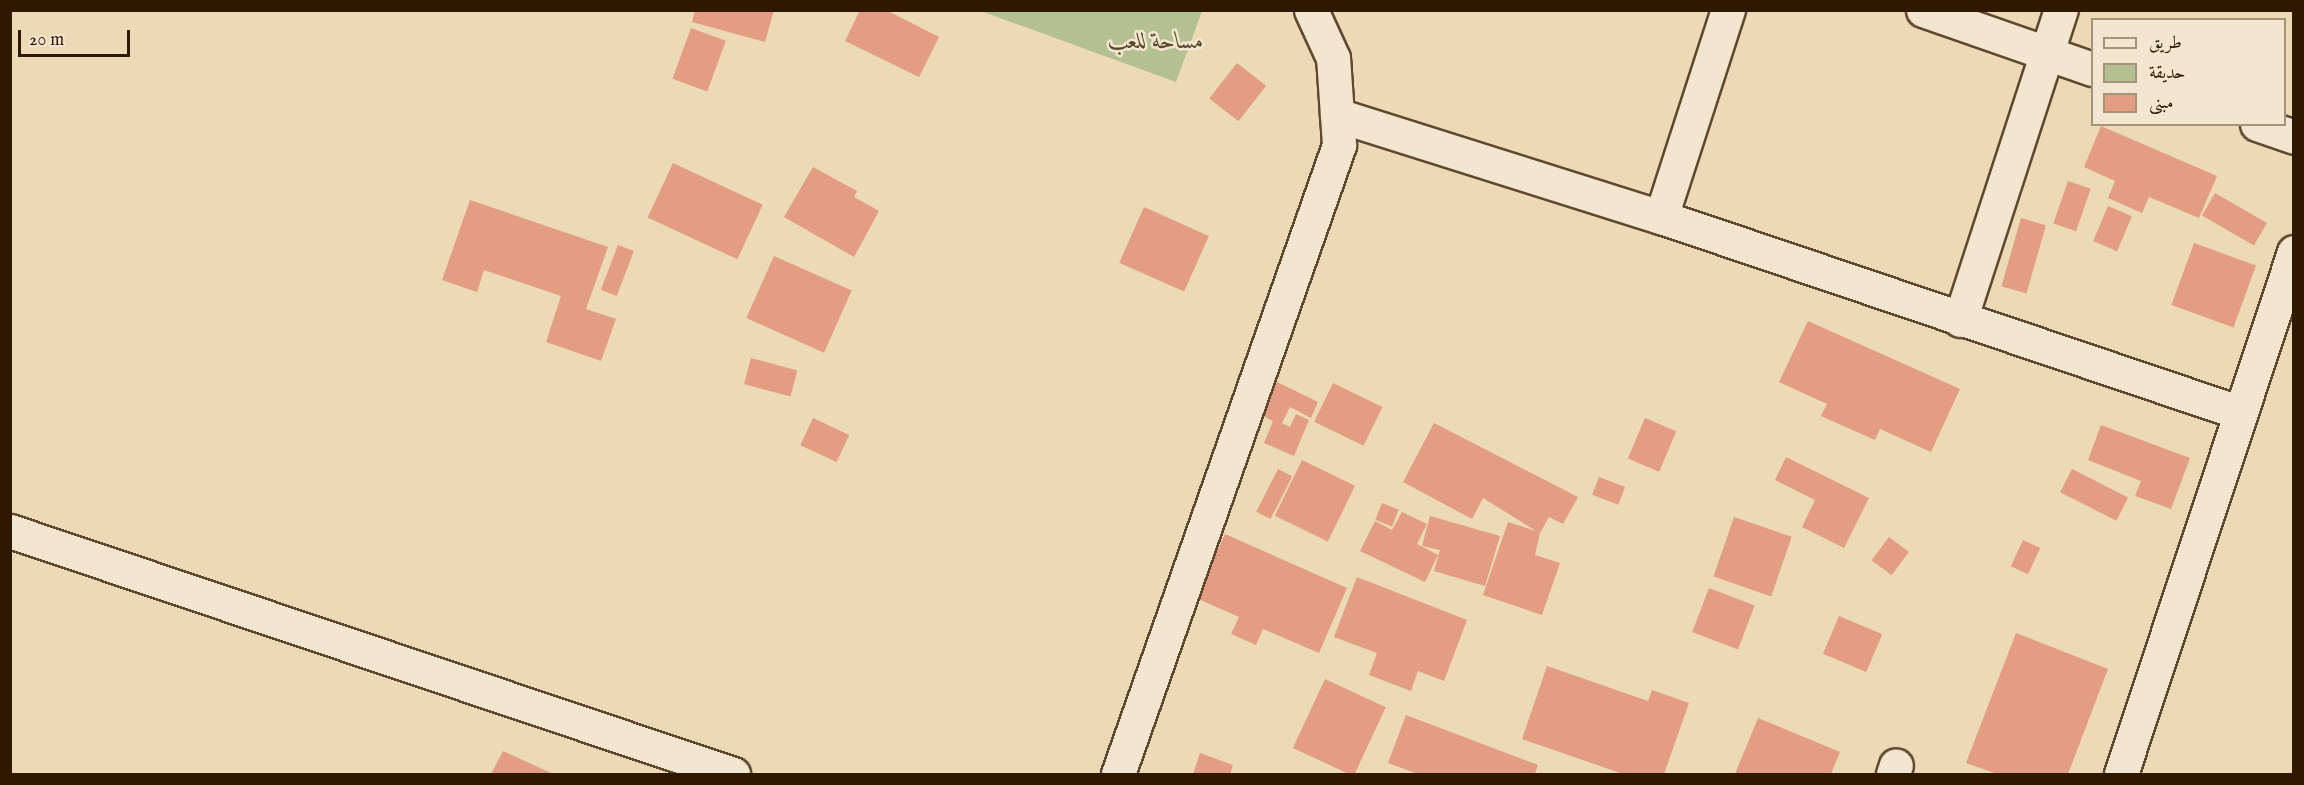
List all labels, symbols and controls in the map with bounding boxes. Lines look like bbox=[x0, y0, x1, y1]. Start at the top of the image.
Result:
scale bar bbox=[21, 18, 134, 56]
legend bbox=[2091, 18, 2286, 126]
park label: مساحة للعب bbox=[1108, 28, 1204, 56]
text: 20 m bbox=[29, 29, 64, 52]
text: طريق bbox=[2149, 32, 2182, 55]
text: حديقة bbox=[2149, 62, 2185, 85]
text: مبنى bbox=[2149, 92, 2174, 115]

